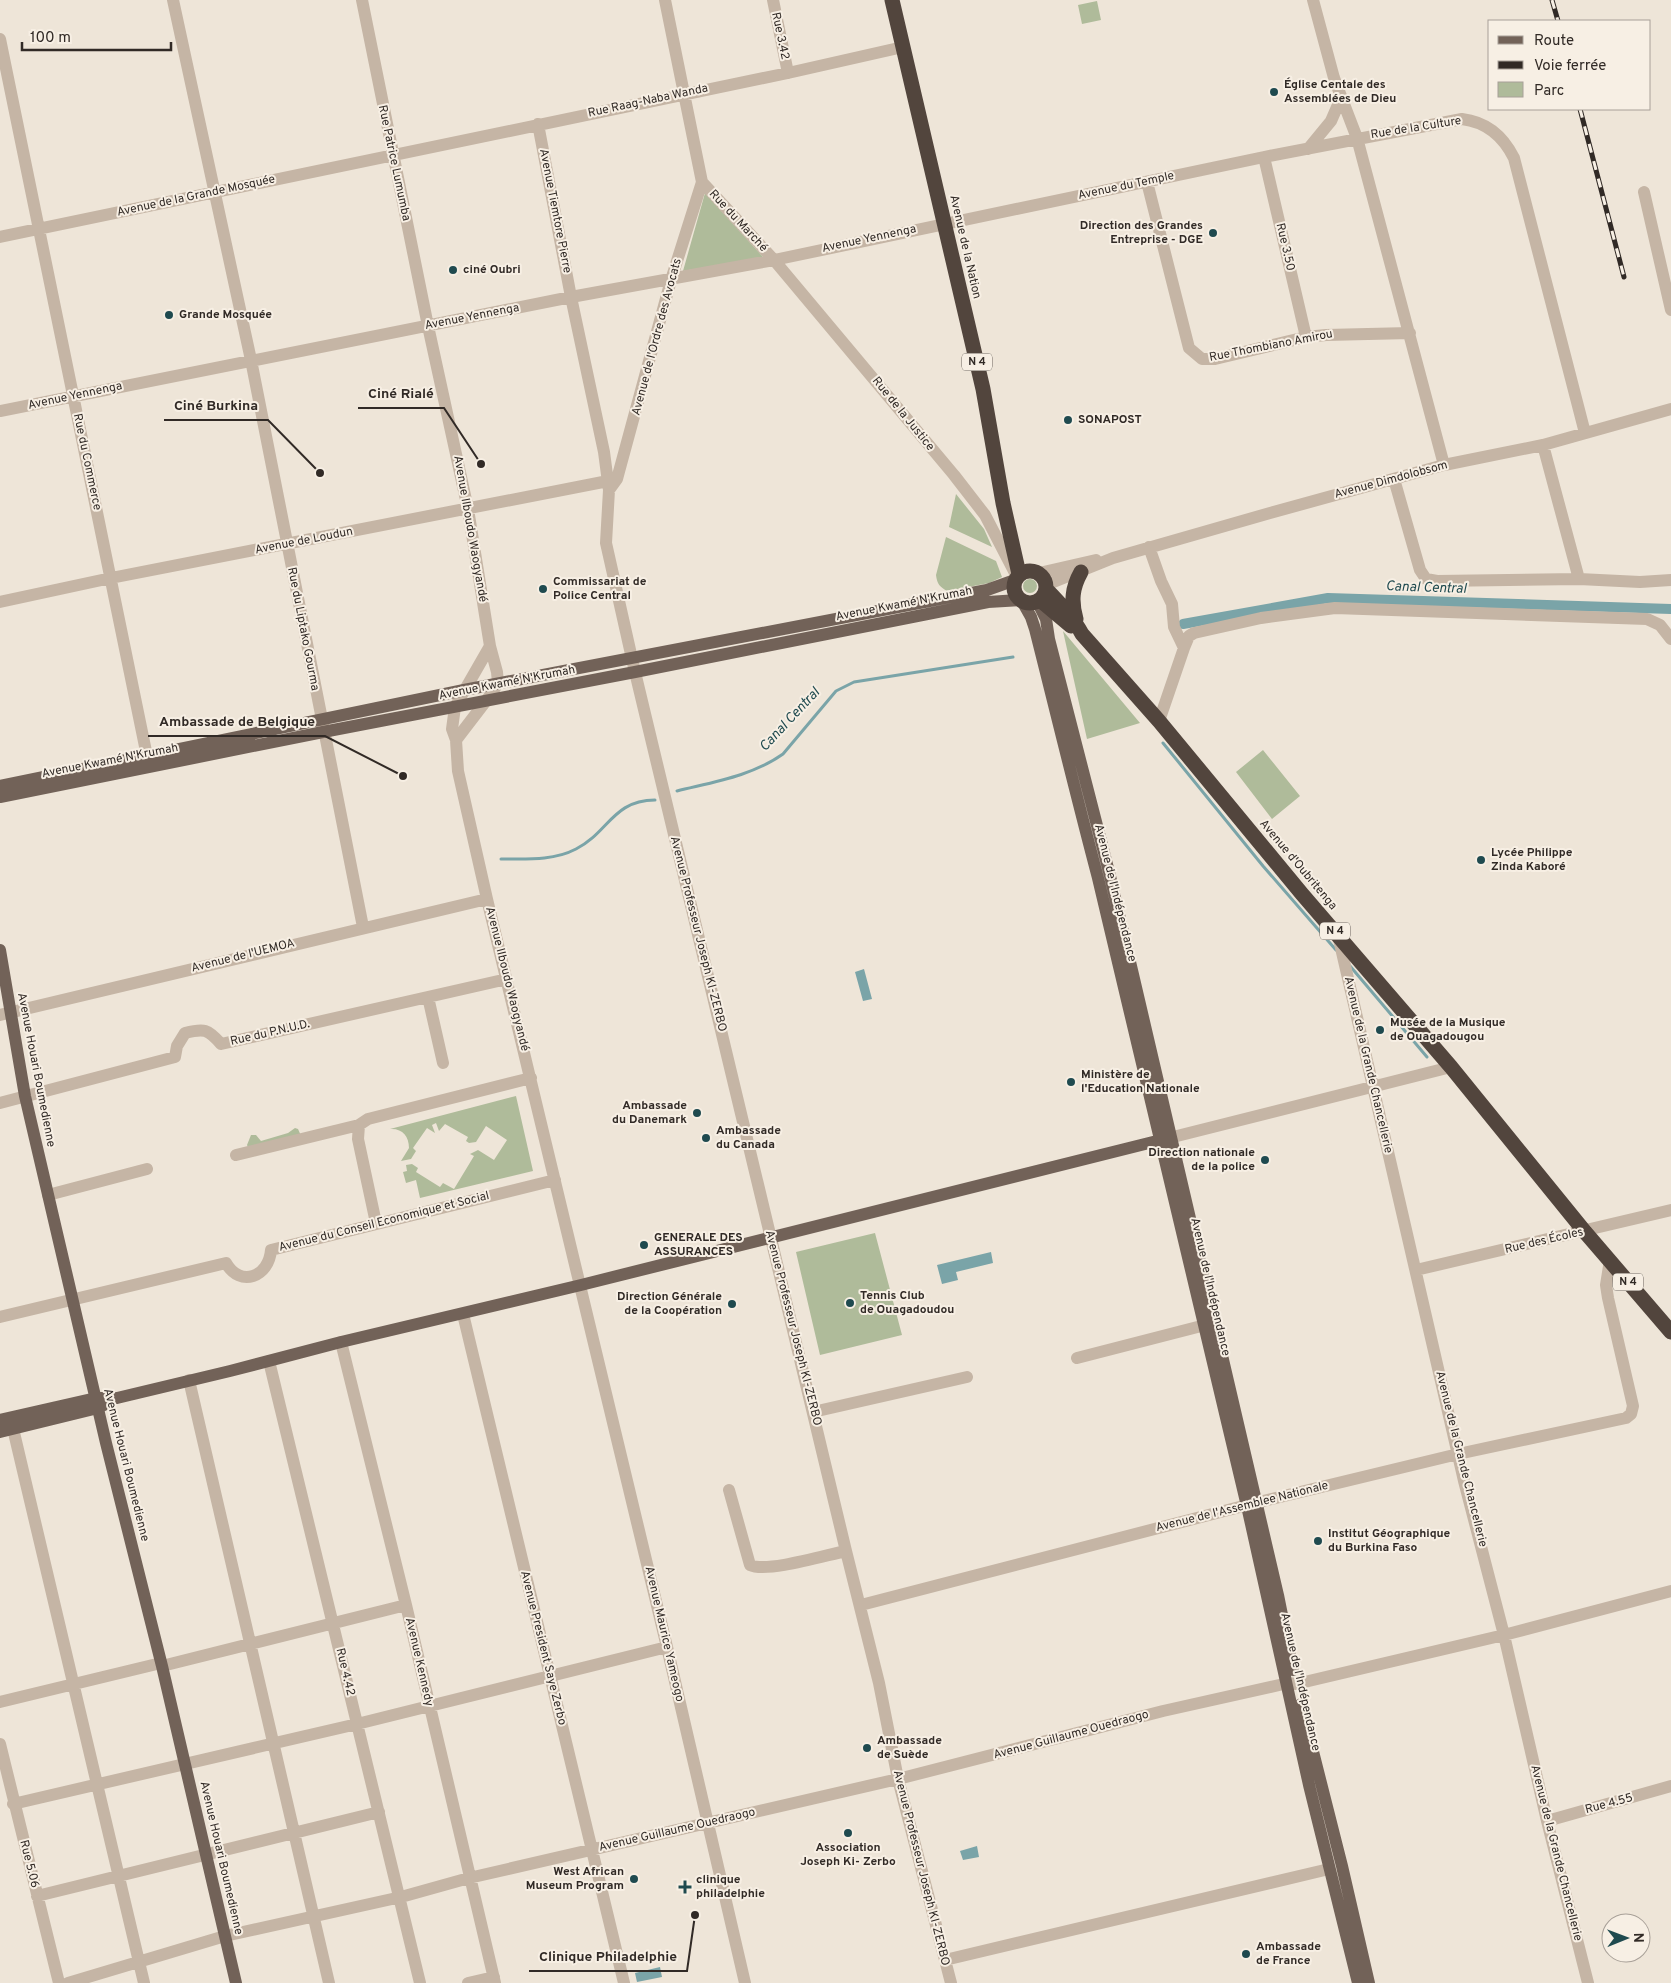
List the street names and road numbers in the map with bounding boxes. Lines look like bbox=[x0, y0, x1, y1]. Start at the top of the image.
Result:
street label: Rue 3.42 bbox=[767, 11, 793, 61]
street label: Rue Raag-Naba Wanda bbox=[586, 80, 710, 122]
street label: Rue Patrice Lumumba bbox=[374, 104, 414, 222]
street label: Rue de la Culture bbox=[1369, 113, 1463, 143]
street label: Avenue Tiemtore Pierre bbox=[535, 147, 575, 275]
street label: Avenue du Temple bbox=[1076, 168, 1176, 204]
street label: Avenue de la Grande Mosquée bbox=[115, 171, 277, 221]
street label: Rue du Marché bbox=[705, 186, 771, 256]
street label: Avenue de la Nation bbox=[945, 193, 985, 301]
street label: Avenue Yennenga bbox=[820, 221, 918, 257]
street label: Rue 3.50 bbox=[1272, 221, 1298, 273]
street label: Avenue de l'Ordre des Avocats bbox=[628, 257, 686, 417]
street label: Avenue Yennenga bbox=[423, 300, 521, 334]
street label: Rue Thombiano Amirou bbox=[1208, 326, 1334, 366]
road number: N 4 bbox=[962, 354, 992, 371]
street label: Rue de la Justice bbox=[868, 374, 938, 454]
street label: Avenue Yennenga bbox=[26, 378, 124, 414]
street label: Rue du Commerce bbox=[69, 412, 105, 512]
street label: Avenue Ilboudo Waogyandé bbox=[449, 454, 491, 604]
street label: Avenue Dimdolobsom bbox=[1333, 457, 1449, 503]
street label: Avenue de Loudun bbox=[254, 524, 354, 558]
street label: Rue du Liptako Gourma bbox=[283, 566, 323, 692]
street label: Avenue Kwamé N'Krumah bbox=[834, 583, 974, 625]
street label: Avenue Kwamé N'Krumah bbox=[437, 662, 577, 704]
street label: Avenue Kwamé N'Krumah bbox=[40, 740, 180, 782]
street label: Avenue d'Oubritenga bbox=[1255, 817, 1341, 913]
street label: Avenue de l'Indépendance bbox=[1090, 822, 1140, 964]
street label: Avenue Professeur Joseph KI-ZERBO bbox=[666, 835, 730, 1033]
street label: Avenue Ilboudo Waogyandé bbox=[481, 905, 533, 1053]
road number: N 4 bbox=[1320, 922, 1350, 939]
street label: Avenue de l'UEMOA bbox=[190, 935, 296, 977]
street label: Avenue de la Grande Chancellerie bbox=[1340, 975, 1396, 1155]
street label: Avenue Houari Boumedienne bbox=[13, 991, 59, 1149]
street label: Rue du P.N.U.D. bbox=[229, 1016, 311, 1050]
street label: Avenue du Conseil Economique et Social bbox=[277, 1188, 491, 1256]
street label: Avenue de l'Indépendance bbox=[1186, 1216, 1234, 1358]
street label: Rue des Écoles bbox=[1503, 1224, 1585, 1258]
street label: Avenue Professeur Joseph KI-ZERBO bbox=[761, 1229, 825, 1427]
road number: N 4 bbox=[1613, 1274, 1643, 1290]
street label: Avenue de la Grande Chancellerie bbox=[1431, 1369, 1491, 1549]
street label: Avenue Houari Boumedienne bbox=[99, 1387, 153, 1543]
street label: Avenue de l'Assemblee Nationale bbox=[1154, 1478, 1330, 1536]
street label: Avenue Maurice Yameogo bbox=[641, 1565, 687, 1704]
street label: Avenue President Saye Zerbo bbox=[516, 1569, 570, 1727]
street label: Avenue de l'Indépendance bbox=[1276, 1611, 1324, 1753]
street label: Avenue Kennedy bbox=[401, 1616, 437, 1708]
street label: Rue 4.42 bbox=[332, 1646, 358, 1698]
street label: Avenue Guillaume Ouedraogo bbox=[992, 1706, 1151, 1763]
street label: Avenue de la Grande Chancellerie bbox=[1526, 1763, 1586, 1943]
street label: Avenue Professeur Joseph KI-ZERBO bbox=[889, 1769, 953, 1967]
street label: Avenue Houari Boumedienne bbox=[196, 1780, 246, 1936]
street label: Rue 4.55 bbox=[1583, 1790, 1635, 1818]
street label: Avenue Guillaume Ouedraogo bbox=[597, 1804, 757, 1856]
street label: Rue 5.06 bbox=[15, 1838, 43, 1890]

